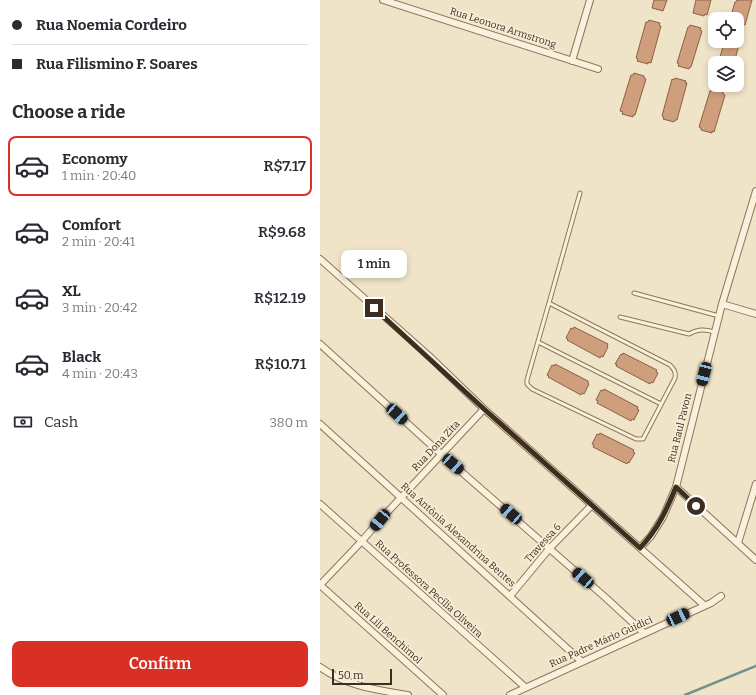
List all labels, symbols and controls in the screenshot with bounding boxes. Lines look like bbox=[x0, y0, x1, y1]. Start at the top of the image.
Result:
street label: Rua Leonora Armstrong bbox=[448, 5, 558, 51]
map controls bbox=[708, 12, 744, 92]
button: locate bbox=[708, 12, 744, 48]
text: Rua Noemia Cordeiro bbox=[36, 16, 187, 34]
text: Rua Filismino F. Soares bbox=[36, 55, 198, 73]
button: layers bbox=[708, 56, 744, 92]
text: Choose a ride bbox=[12, 101, 125, 123]
icon: car bbox=[14, 148, 50, 184]
text: Economy bbox=[62, 150, 128, 168]
text: R$7.17 bbox=[263, 157, 306, 175]
text: 1 min · 20:40 bbox=[62, 168, 136, 183]
icon: car bbox=[14, 214, 50, 250]
text: Comfort bbox=[62, 216, 121, 234]
text: R$9.68 bbox=[258, 223, 306, 241]
text: 2 min · 20:41 bbox=[62, 234, 135, 249]
callout: 1 min bbox=[341, 250, 407, 278]
text: 1 min bbox=[358, 256, 390, 271]
icon: car bbox=[14, 280, 50, 316]
text: XL bbox=[62, 282, 81, 300]
text: R$12.19 bbox=[254, 289, 306, 307]
route end bbox=[365, 299, 383, 317]
text: 3 min · 20:42 bbox=[62, 300, 137, 315]
icon: car bbox=[14, 346, 50, 382]
text: Black bbox=[62, 348, 101, 366]
text: R$10.71 bbox=[255, 355, 306, 373]
car bbox=[695, 361, 713, 387]
text: 4 min · 20:43 bbox=[62, 366, 138, 381]
street label: Rua Raul Pavon bbox=[666, 391, 695, 464]
car bbox=[384, 402, 410, 426]
icon: cash bbox=[12, 411, 34, 433]
text: Cash bbox=[44, 413, 78, 431]
text: 380 m bbox=[269, 415, 308, 430]
street label: Rua Dona Zita bbox=[410, 418, 463, 474]
car bbox=[440, 452, 466, 476]
street label: Rua Antônia Alexandrina Bentes bbox=[398, 480, 519, 590]
route start bbox=[687, 497, 705, 515]
car bbox=[498, 502, 524, 526]
car bbox=[368, 507, 392, 533]
street label: Travessa 6 bbox=[522, 521, 564, 565]
street label: Rua Professora Pecília Oliveira bbox=[373, 537, 486, 641]
car bbox=[570, 566, 596, 590]
street label: Rua Lili Benchimol bbox=[352, 600, 424, 667]
car bbox=[665, 606, 691, 628]
street label: Rua Padre Mário Guidici bbox=[548, 614, 654, 670]
button: Confirm bbox=[12, 641, 308, 687]
scale bar bbox=[332, 667, 392, 686]
text: 50 m bbox=[338, 669, 364, 682]

